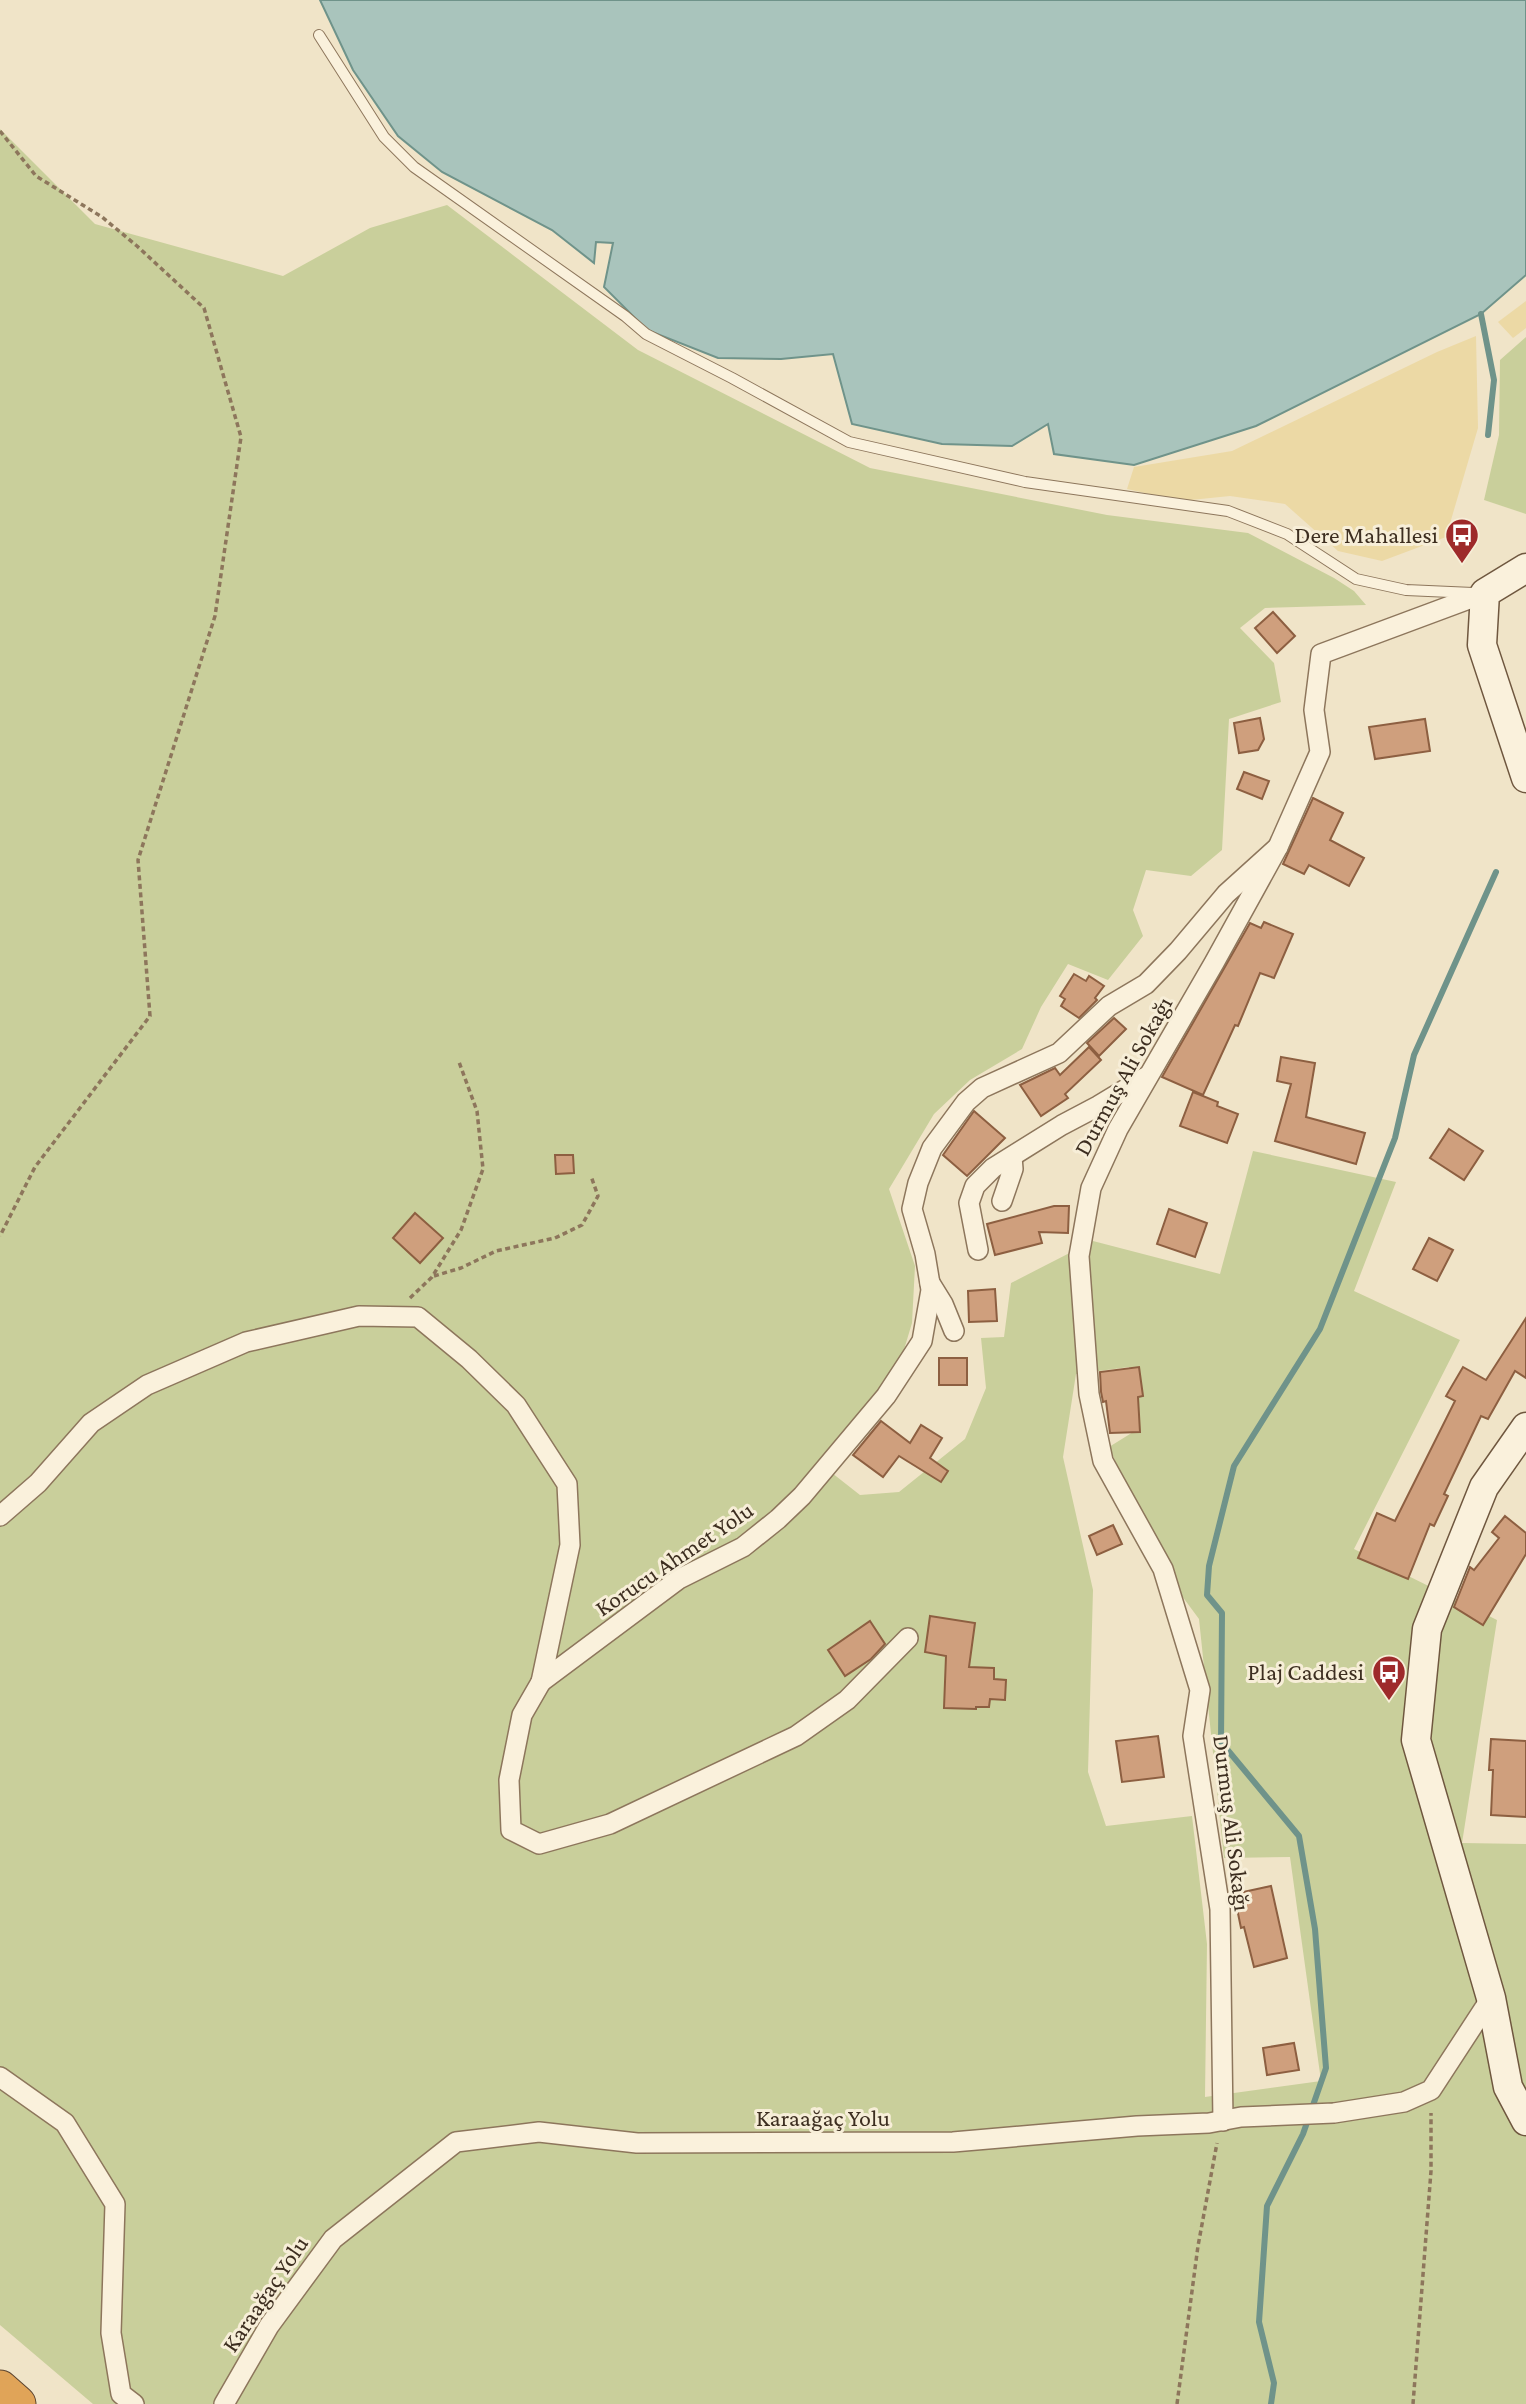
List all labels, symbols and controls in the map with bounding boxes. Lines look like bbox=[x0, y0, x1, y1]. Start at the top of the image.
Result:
bus stop icon: Dere Mahallesi bbox=[1443, 516, 1481, 565]
place label: Dere Mahallesi bbox=[1295, 521, 1438, 548]
street label: Durmuş Ali Sokağı bbox=[1068, 992, 1177, 1160]
street label: Korucu Ahmet Yolu bbox=[590, 1496, 758, 1621]
bus stop icon: Plaj Caddesi bbox=[1370, 1653, 1408, 1702]
place label: Plaj Caddesi bbox=[1248, 1658, 1364, 1685]
street label: Durmuş Ali Sokağı bbox=[1208, 1733, 1257, 1913]
street label: Karaağaç Yolu bbox=[756, 2104, 890, 2131]
street label: Karaağaç Yolu bbox=[216, 2230, 313, 2357]

